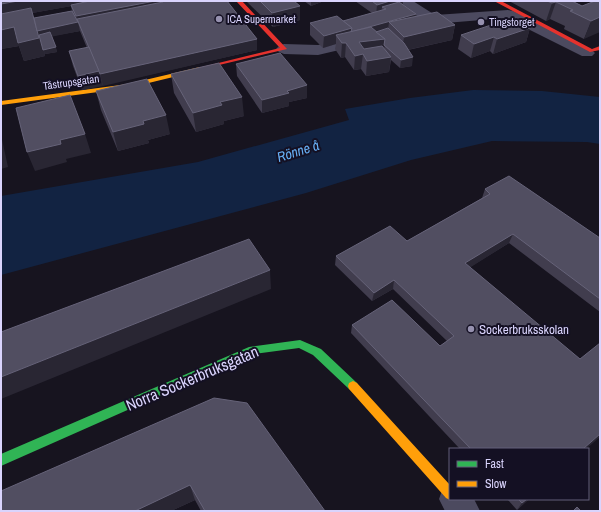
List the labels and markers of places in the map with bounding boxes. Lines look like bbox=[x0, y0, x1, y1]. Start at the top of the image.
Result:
place label: ICA Supermarket bbox=[227, 12, 296, 26]
marker: ICA Supermarket bbox=[214, 14, 224, 24]
place label: Tingstorget bbox=[489, 15, 535, 29]
marker: Tingstorget bbox=[476, 17, 486, 27]
place label: Sockerbruksskolan bbox=[479, 321, 569, 338]
marker: Sockerbruksskolan bbox=[466, 324, 476, 334]

